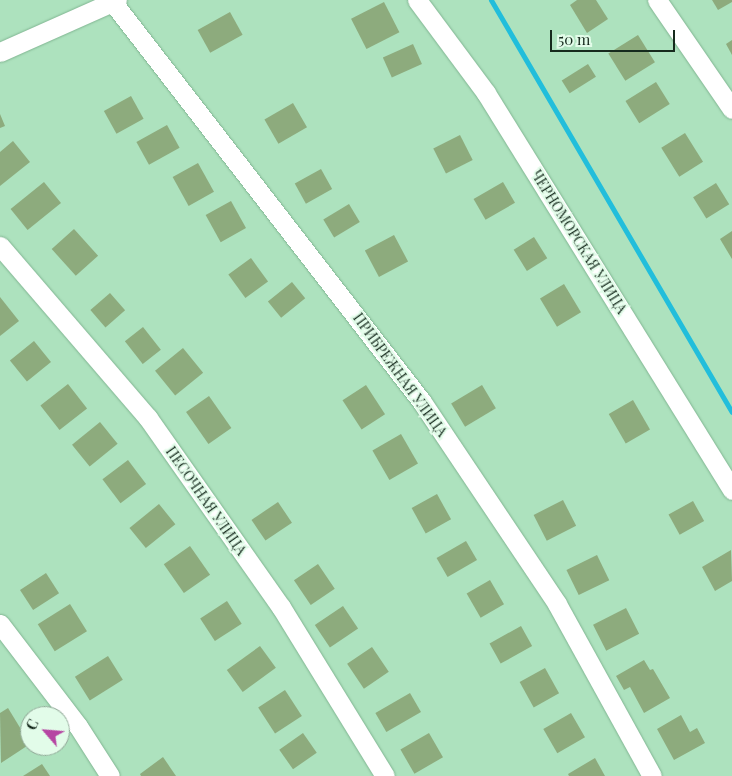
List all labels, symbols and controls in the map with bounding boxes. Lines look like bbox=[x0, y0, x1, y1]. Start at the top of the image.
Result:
scale bar bbox=[552, 20, 677, 52]
text: 50 m bbox=[558, 29, 590, 49]
street label: ЧЕРНОМОРСКАЯ УЛИЦА bbox=[528, 167, 630, 317]
street label: ПРИБРЕЖНАЯ УЛИЦА bbox=[350, 310, 450, 440]
street label: ПЕСОЧНАЯ УЛИЦА bbox=[162, 444, 250, 558]
north arrow bbox=[20, 706, 70, 756]
text: С bbox=[21, 716, 43, 733]

